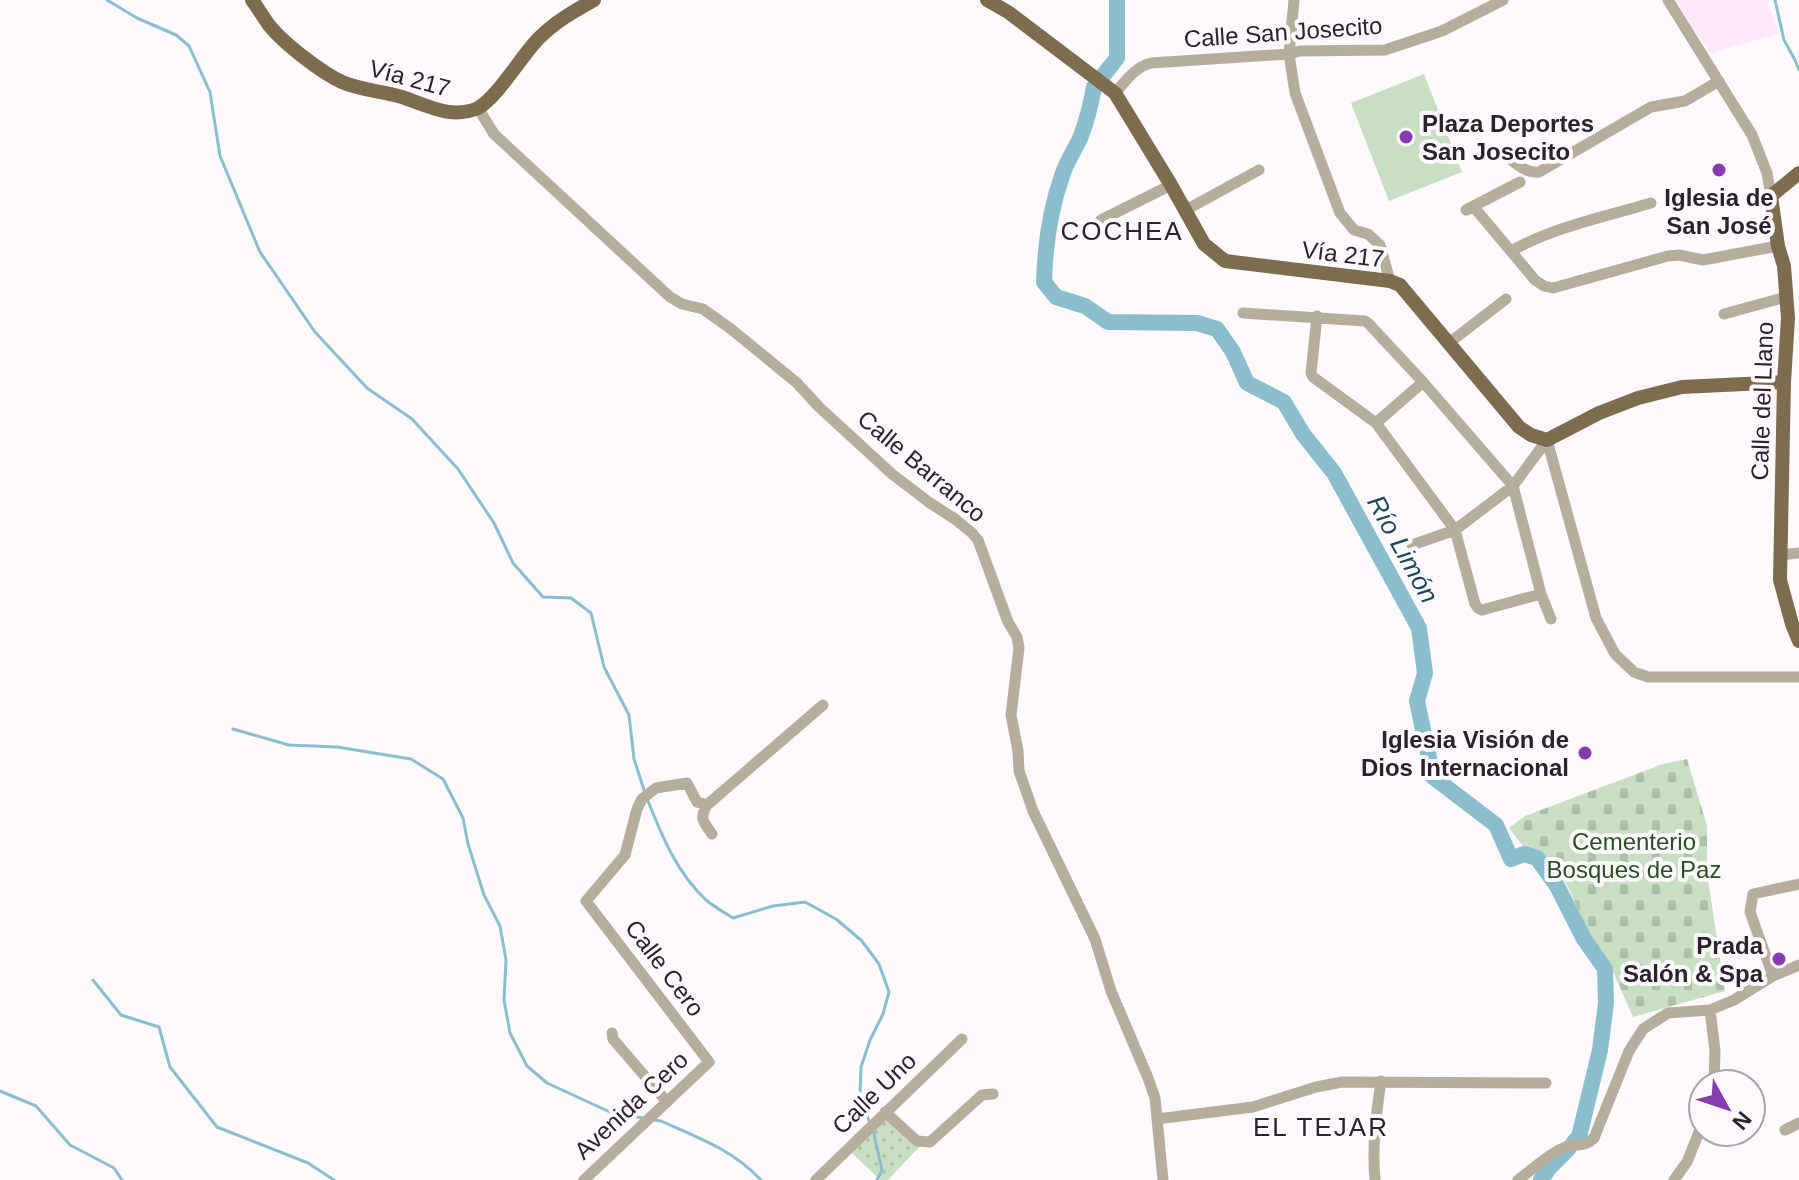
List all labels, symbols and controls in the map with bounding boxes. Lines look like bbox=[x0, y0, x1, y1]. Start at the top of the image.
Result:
street label: Calle San Josecito bbox=[1183, 12, 1383, 52]
street label: Vía 217 bbox=[367, 54, 453, 102]
place label: Plaza Deportes San Josecito bbox=[1422, 110, 1594, 165]
marker: Plaza Deportes San Josecito bbox=[1397, 128, 1415, 146]
marker: Iglesia de San José bbox=[1710, 161, 1728, 179]
place label: Iglesia de San José bbox=[1664, 184, 1774, 239]
district label: COCHEA bbox=[1060, 216, 1184, 246]
street label: Vía 217 bbox=[1300, 236, 1386, 272]
street label: Calle del Llano bbox=[1746, 321, 1778, 481]
street label: Calle Barranco bbox=[853, 405, 991, 527]
water label: Río Limón bbox=[1361, 490, 1445, 608]
place label: Iglesia Visión de Dios Internacional bbox=[1361, 726, 1569, 781]
marker: Iglesia Visión de Dios Internacional bbox=[1576, 744, 1594, 762]
park label: Cementerio Bosques de Paz bbox=[1547, 828, 1721, 883]
street label: Calle Cero bbox=[620, 915, 710, 1021]
place label: Prada Salón & Spa bbox=[1623, 932, 1764, 987]
marker: Prada Salón & Spa bbox=[1770, 950, 1788, 968]
street label: Avenida Cero bbox=[569, 1046, 693, 1164]
street label: Calle Uno bbox=[827, 1047, 921, 1139]
north arrow bbox=[1687, 1068, 1767, 1148]
text: N bbox=[1727, 1106, 1757, 1135]
district label: EL TEJAR bbox=[1253, 1112, 1389, 1142]

